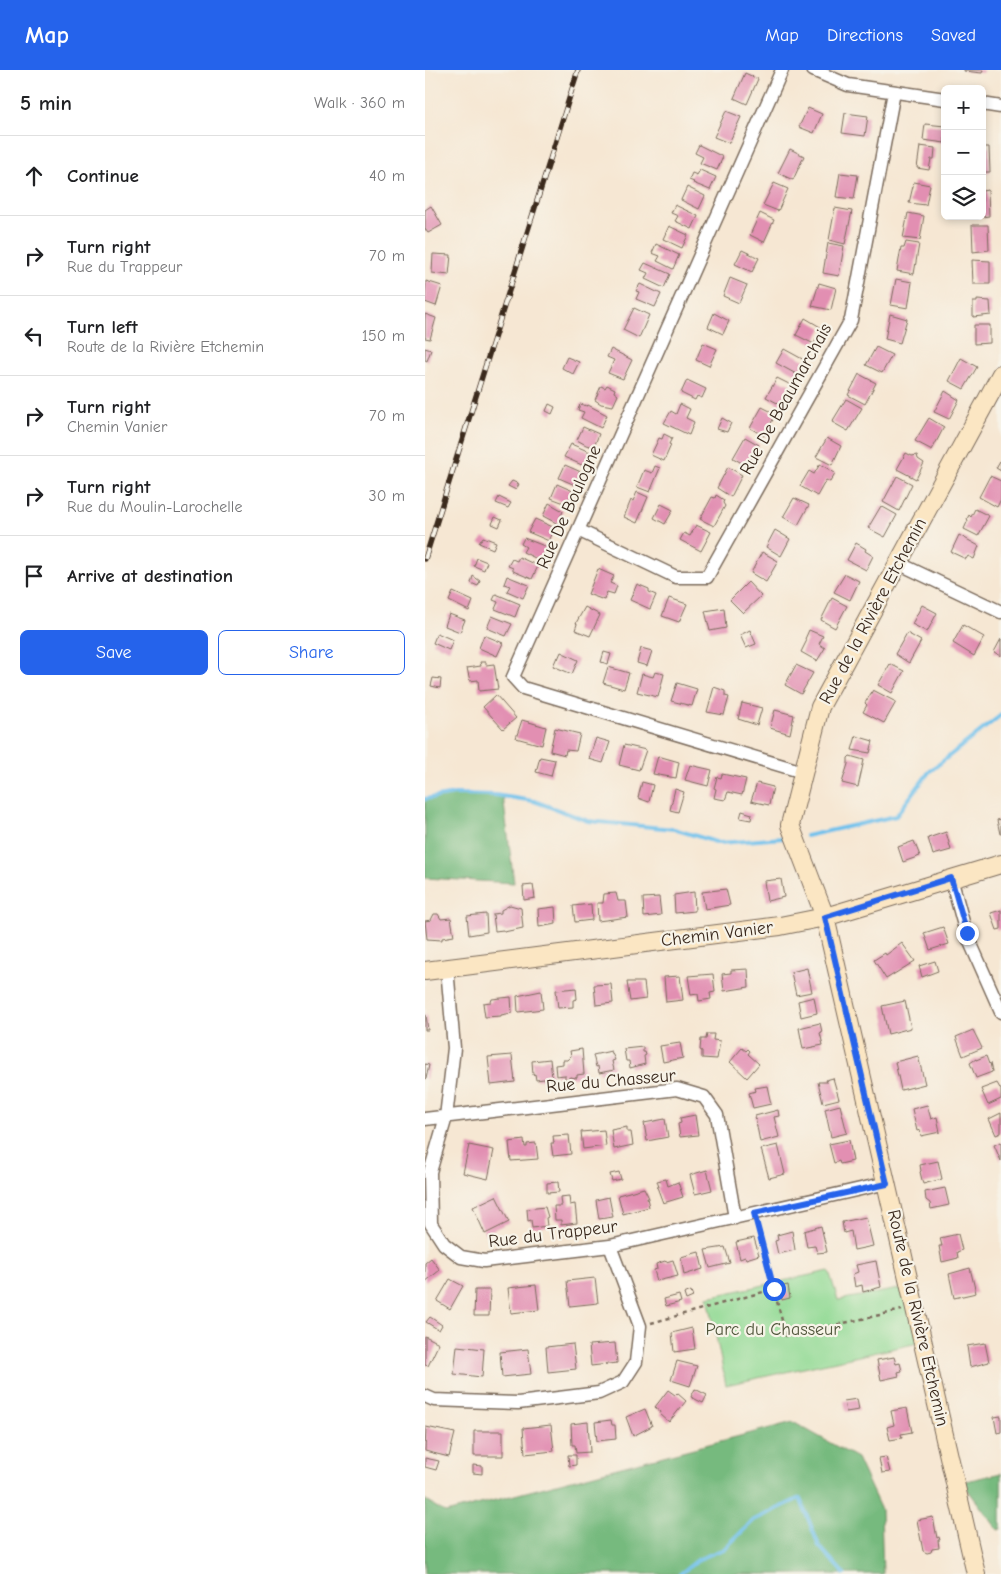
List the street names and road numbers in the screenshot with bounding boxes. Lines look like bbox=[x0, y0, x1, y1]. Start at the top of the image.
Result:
street label: Rue De Beaumarchais bbox=[736, 320, 836, 478]
street label: Rue De Boulogne bbox=[532, 442, 606, 572]
street label: Rue de la Rivière Etchemin bbox=[815, 514, 931, 708]
street label: Chemin Vanier bbox=[660, 917, 775, 951]
street label: Rue du Chasseur bbox=[545, 1065, 678, 1097]
street label: Route de la Rivière Etchemin bbox=[883, 1208, 953, 1428]
street label: Rue du Trappeur bbox=[487, 1216, 619, 1252]

